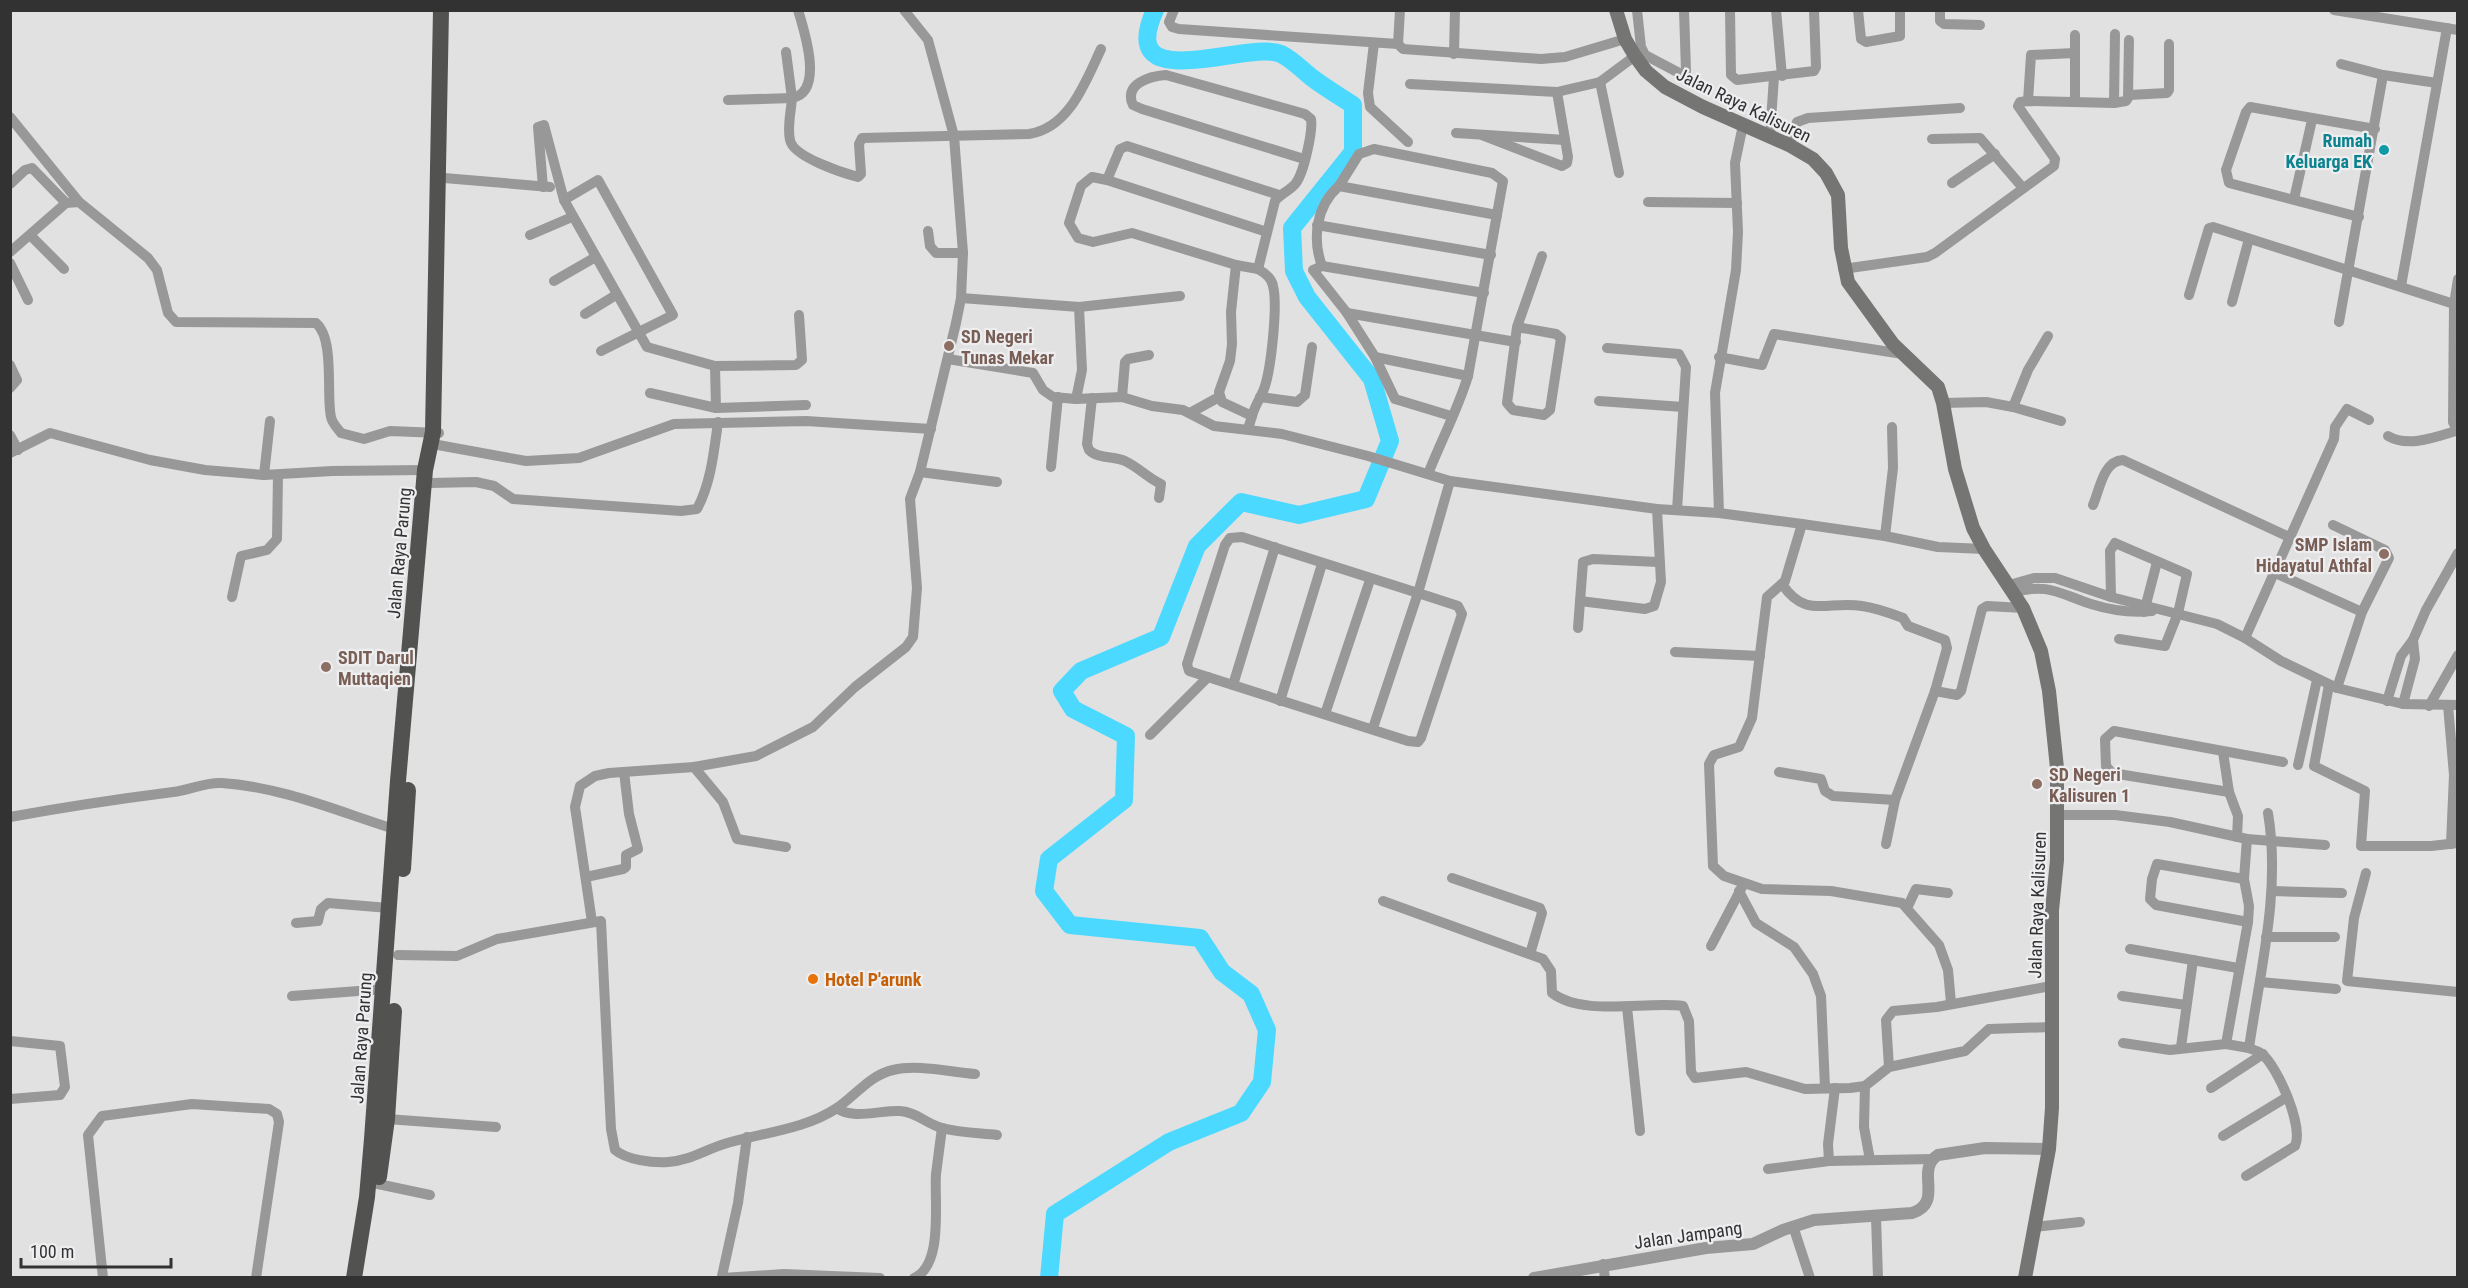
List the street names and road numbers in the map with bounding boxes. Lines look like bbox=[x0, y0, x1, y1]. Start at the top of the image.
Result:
street label: Jalan Raya Kalisuren bbox=[1673, 63, 1815, 147]
street label: Jalan Raya Parung bbox=[383, 487, 415, 619]
street label: Jalan Raya Kalisuren bbox=[2024, 831, 2050, 979]
street label: Jalan Raya Parung bbox=[346, 972, 376, 1104]
street label: Jalan Jampang bbox=[1633, 1217, 1743, 1253]

